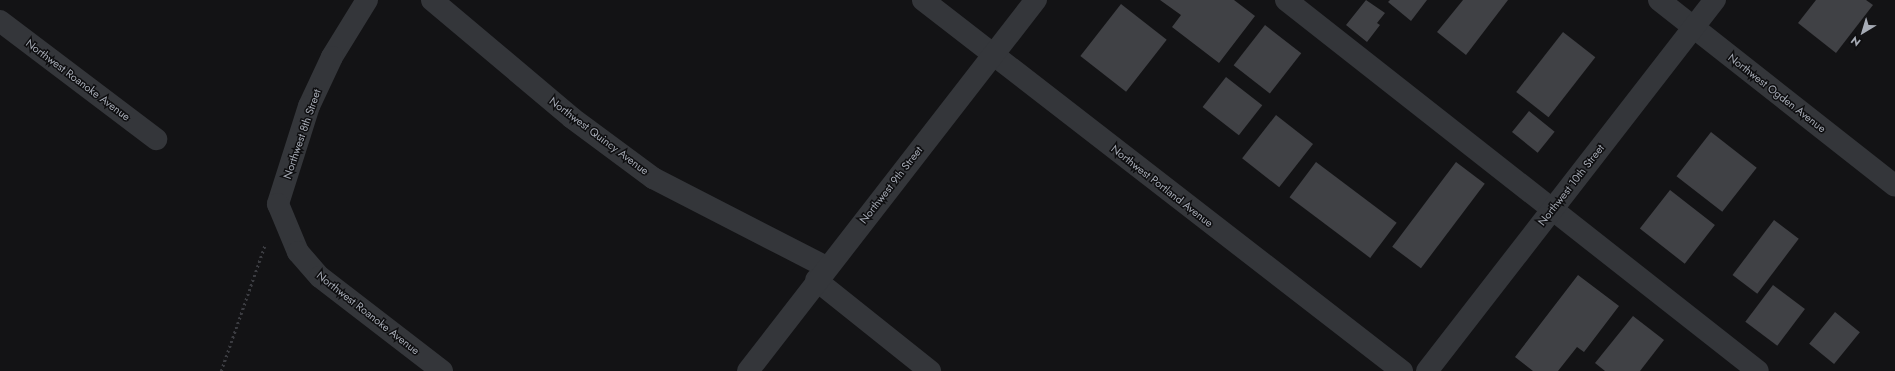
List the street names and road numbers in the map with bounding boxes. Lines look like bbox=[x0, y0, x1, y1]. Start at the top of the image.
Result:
street label: Northwest Roanoke Avenue bbox=[23, 36, 133, 124]
street label: Northwest Ogden Avenue bbox=[1726, 51, 1828, 135]
street label: Northwest 8th Street bbox=[280, 87, 324, 181]
street label: Northwest Quincy Avenue bbox=[547, 94, 651, 178]
street label: Northwest Portland Avenue bbox=[1108, 142, 1216, 230]
street label: Northwest 10th Street bbox=[1535, 142, 1607, 228]
street label: Northwest 9th Street bbox=[857, 144, 925, 226]
street label: Northwest Roanoke Avenue bbox=[314, 269, 422, 357]

